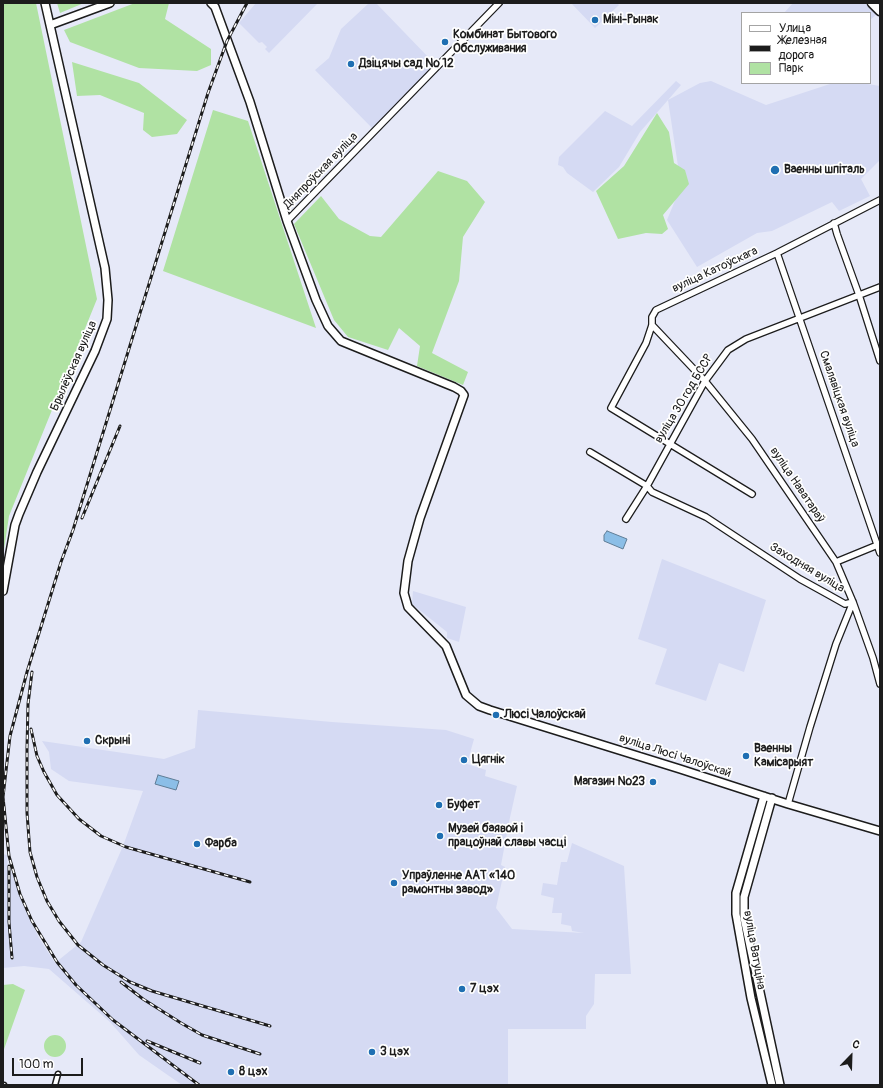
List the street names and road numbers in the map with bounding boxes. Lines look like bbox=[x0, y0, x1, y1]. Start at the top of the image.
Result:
street label: Дняпроўская вуліца bbox=[281, 130, 361, 212]
street label: вуліца Катоўскага bbox=[670, 244, 760, 296]
street label: Брылёўская вуліца bbox=[48, 319, 100, 413]
street label: Смалявіцкая вуліца bbox=[816, 349, 862, 449]
street label: вуліца 30 год БССР bbox=[652, 352, 716, 446]
street label: вуліца Наватараў bbox=[766, 445, 828, 525]
street label: Заходняя вуліца bbox=[767, 540, 847, 596]
street label: вуліца Люсі Чалоўскай bbox=[617, 731, 733, 781]
street label: вуліца Ватуціна bbox=[740, 909, 768, 991]

